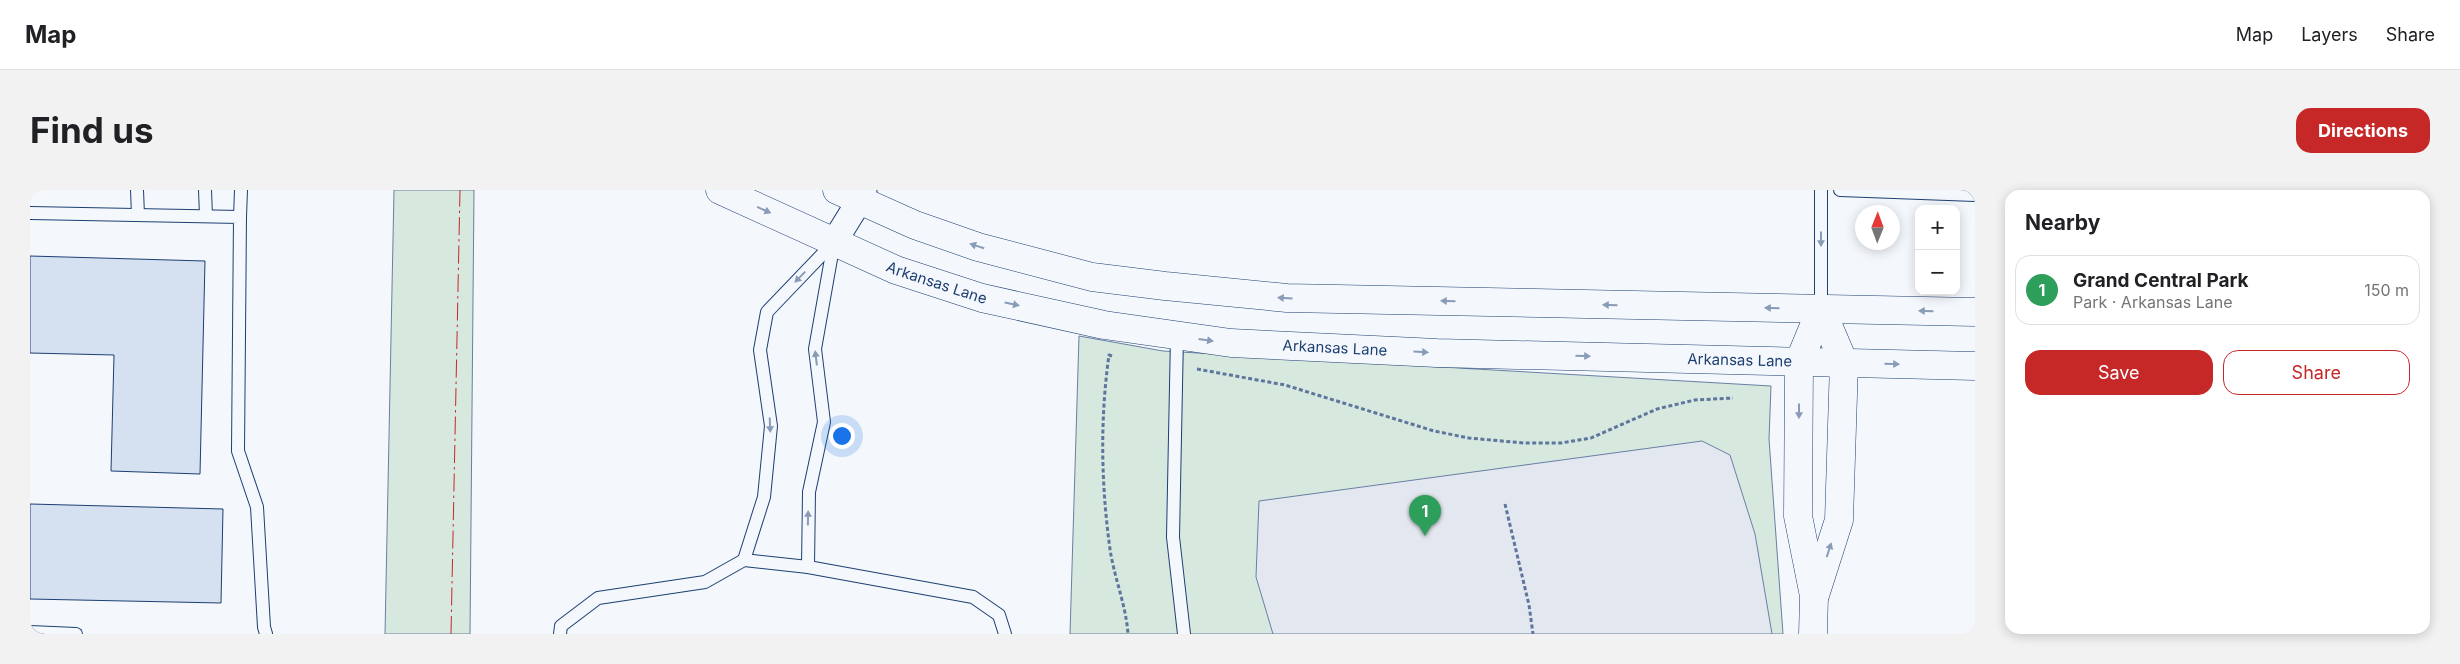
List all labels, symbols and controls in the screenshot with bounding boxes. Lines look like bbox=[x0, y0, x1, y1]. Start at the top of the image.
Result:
text: Map bbox=[25, 20, 76, 49]
text: Map bbox=[2236, 24, 2273, 45]
text: Layers bbox=[2301, 24, 2358, 45]
text: Share bbox=[2386, 24, 2435, 45]
button: Directions bbox=[2296, 108, 2430, 153]
text: Find us bbox=[30, 109, 154, 151]
north arrow bbox=[1855, 205, 1900, 250]
map controls bbox=[1915, 205, 1960, 295]
button: + bbox=[1915, 205, 1960, 250]
one-way arrow bbox=[757, 207, 771, 215]
text: Nearby bbox=[2025, 210, 2100, 235]
one-way arrow bbox=[1817, 231, 1825, 247]
one-way arrow bbox=[970, 242, 985, 250]
button: − bbox=[1915, 250, 1960, 295]
street label: Arkansas Lane bbox=[883, 257, 989, 308]
text: Grand Central Park bbox=[2073, 269, 2249, 292]
one-way arrow bbox=[794, 271, 806, 283]
text: 1 bbox=[2039, 280, 2045, 300]
text: 150 m bbox=[2364, 280, 2409, 300]
text: Park · Arkansas Lane bbox=[2073, 292, 2233, 312]
one-way arrow bbox=[1277, 293, 1293, 301]
one-way arrow bbox=[1439, 297, 1455, 305]
one-way arrow bbox=[1004, 301, 1020, 309]
one-way arrow bbox=[1602, 301, 1618, 309]
one-way arrow bbox=[1764, 304, 1780, 312]
one-way arrow bbox=[1918, 307, 1934, 315]
one-way arrow bbox=[1198, 336, 1214, 344]
street label: Arkansas Lane bbox=[1282, 336, 1388, 360]
one-way arrow bbox=[1413, 349, 1429, 357]
street label: Arkansas Lane bbox=[1687, 349, 1792, 371]
one-way arrow bbox=[812, 350, 820, 366]
button: Save bbox=[2025, 350, 2213, 395]
button: Share bbox=[2223, 350, 2410, 395]
one-way arrow bbox=[1575, 353, 1591, 361]
one-way arrow bbox=[1885, 360, 1901, 368]
one-way arrow bbox=[1794, 403, 1802, 419]
one-way arrow bbox=[766, 417, 774, 433]
your location bbox=[829, 423, 855, 449]
pin: 1 bbox=[1409, 495, 1441, 536]
one-way arrow bbox=[805, 510, 813, 526]
one-way arrow bbox=[1826, 542, 1833, 557]

